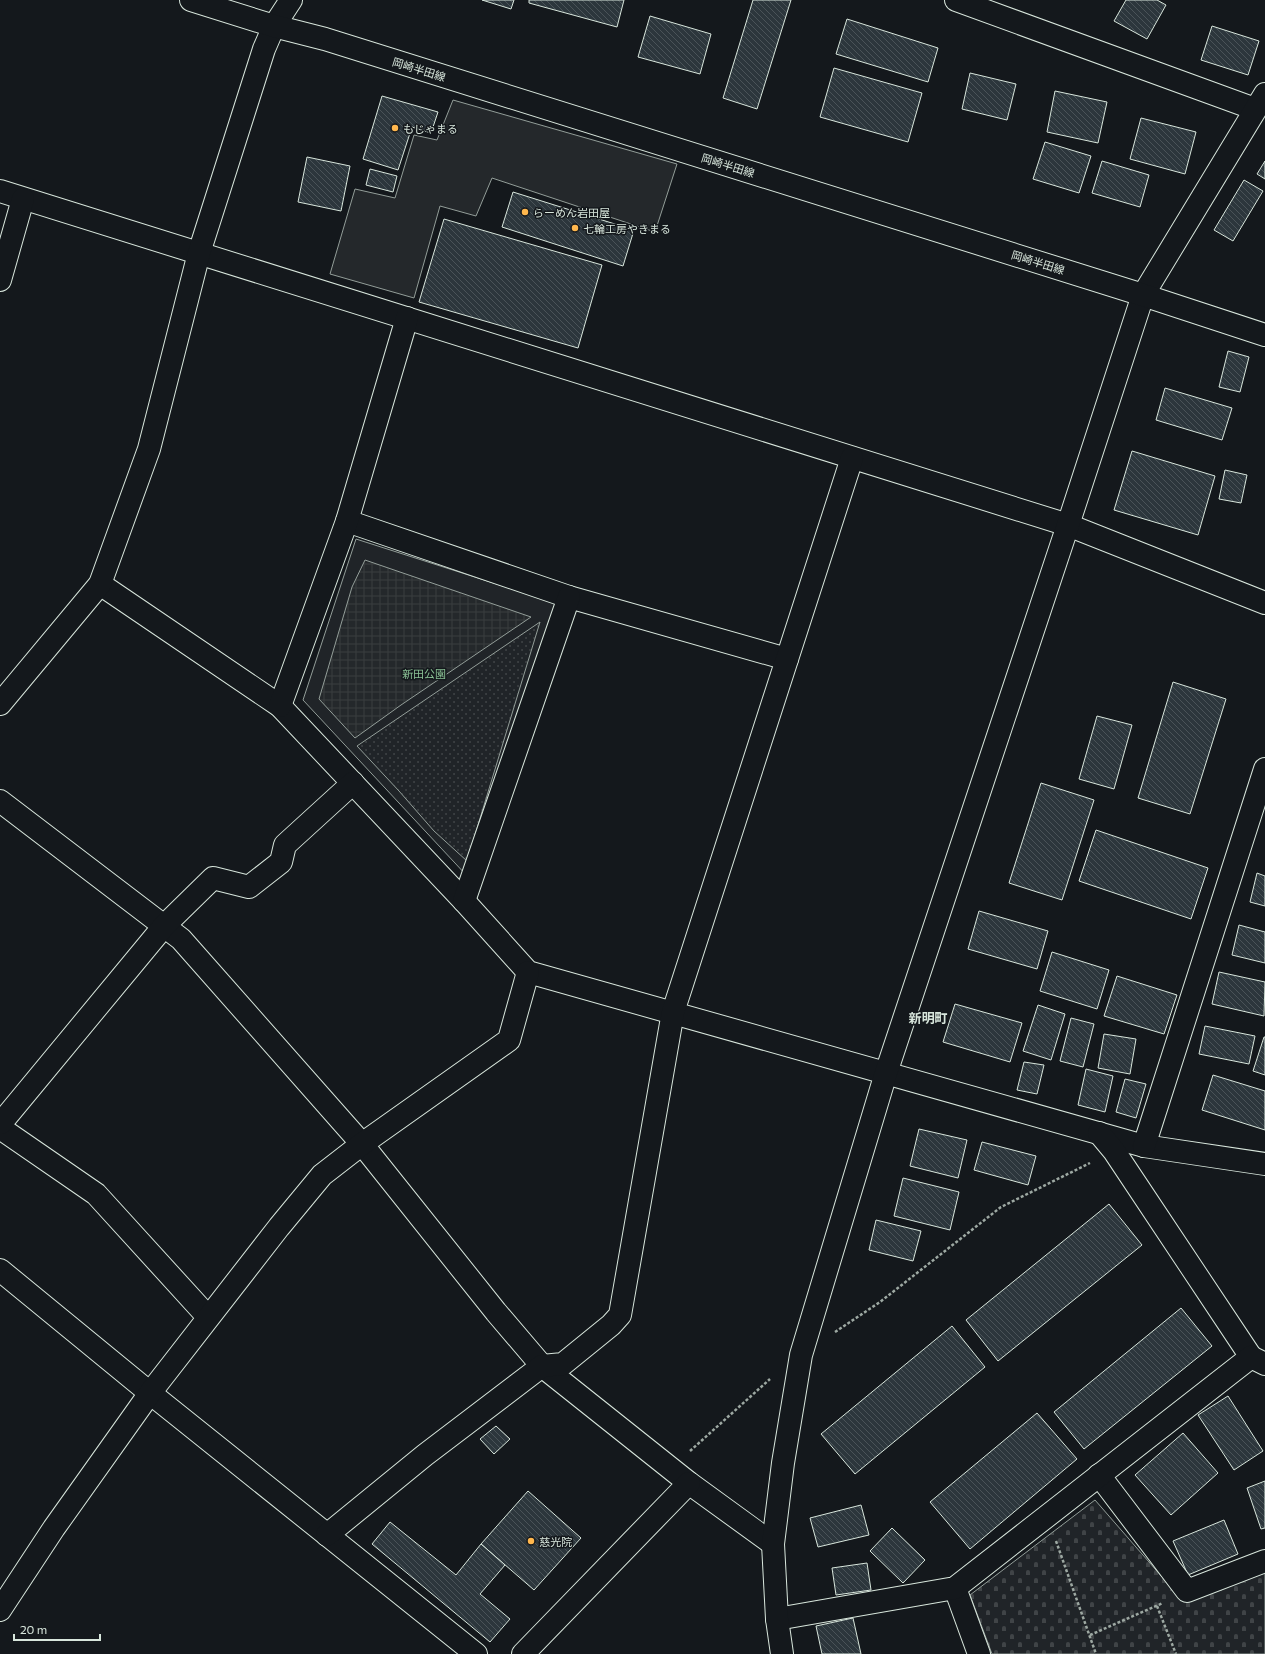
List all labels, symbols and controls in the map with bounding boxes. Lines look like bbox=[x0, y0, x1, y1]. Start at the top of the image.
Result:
street label: 岡崎半田線 bbox=[391, 55, 447, 83]
place label: もじゃまる bbox=[403, 122, 458, 135]
marker: もじゃまる bbox=[390, 123, 400, 133]
street label: 岡崎半田線 bbox=[700, 151, 756, 179]
place label: らーめん岩田屋 bbox=[533, 206, 610, 219]
marker: らーめん岩田屋 bbox=[520, 207, 530, 217]
place label: 七輪工房やきまる bbox=[583, 222, 671, 235]
marker: 七輪工房やきまる bbox=[570, 223, 580, 233]
street label: 岡崎半田線 bbox=[1010, 248, 1066, 276]
park label: 新田公園 bbox=[402, 667, 446, 680]
district label: 新明町 bbox=[908, 1010, 948, 1026]
place label: 慈光院 bbox=[539, 1535, 572, 1548]
marker: 慈光院 bbox=[526, 1536, 536, 1546]
scale bar bbox=[14, 1616, 100, 1642]
text: 20 m bbox=[20, 1622, 47, 1636]

